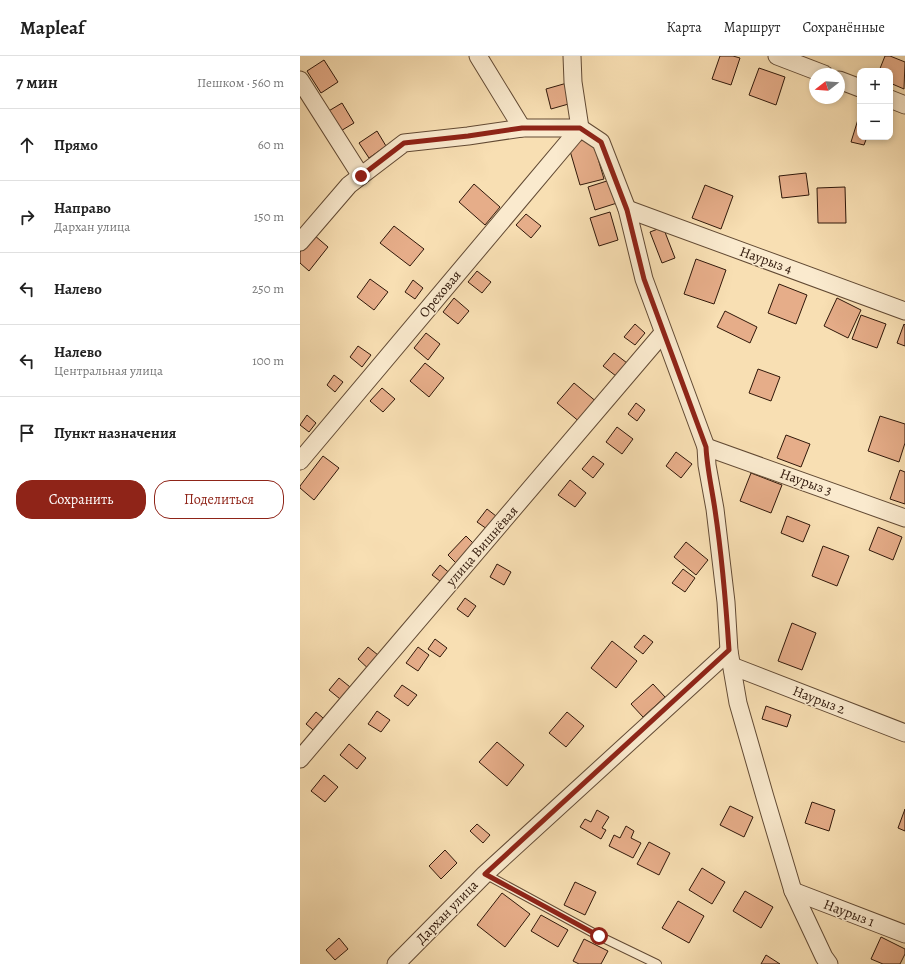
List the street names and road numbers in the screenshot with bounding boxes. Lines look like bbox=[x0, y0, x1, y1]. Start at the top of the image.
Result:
street label: Наурыз 4 bbox=[737, 242, 795, 278]
street label: Ореховая bbox=[414, 266, 466, 322]
street label: Наурыз 3 bbox=[777, 464, 835, 500]
street label: улица Вишнёвая bbox=[441, 502, 522, 591]
street label: Наурыз 2 bbox=[790, 681, 848, 719]
street label: Дархан улица bbox=[412, 875, 483, 948]
street label: Наурыз 1 bbox=[821, 895, 877, 931]

